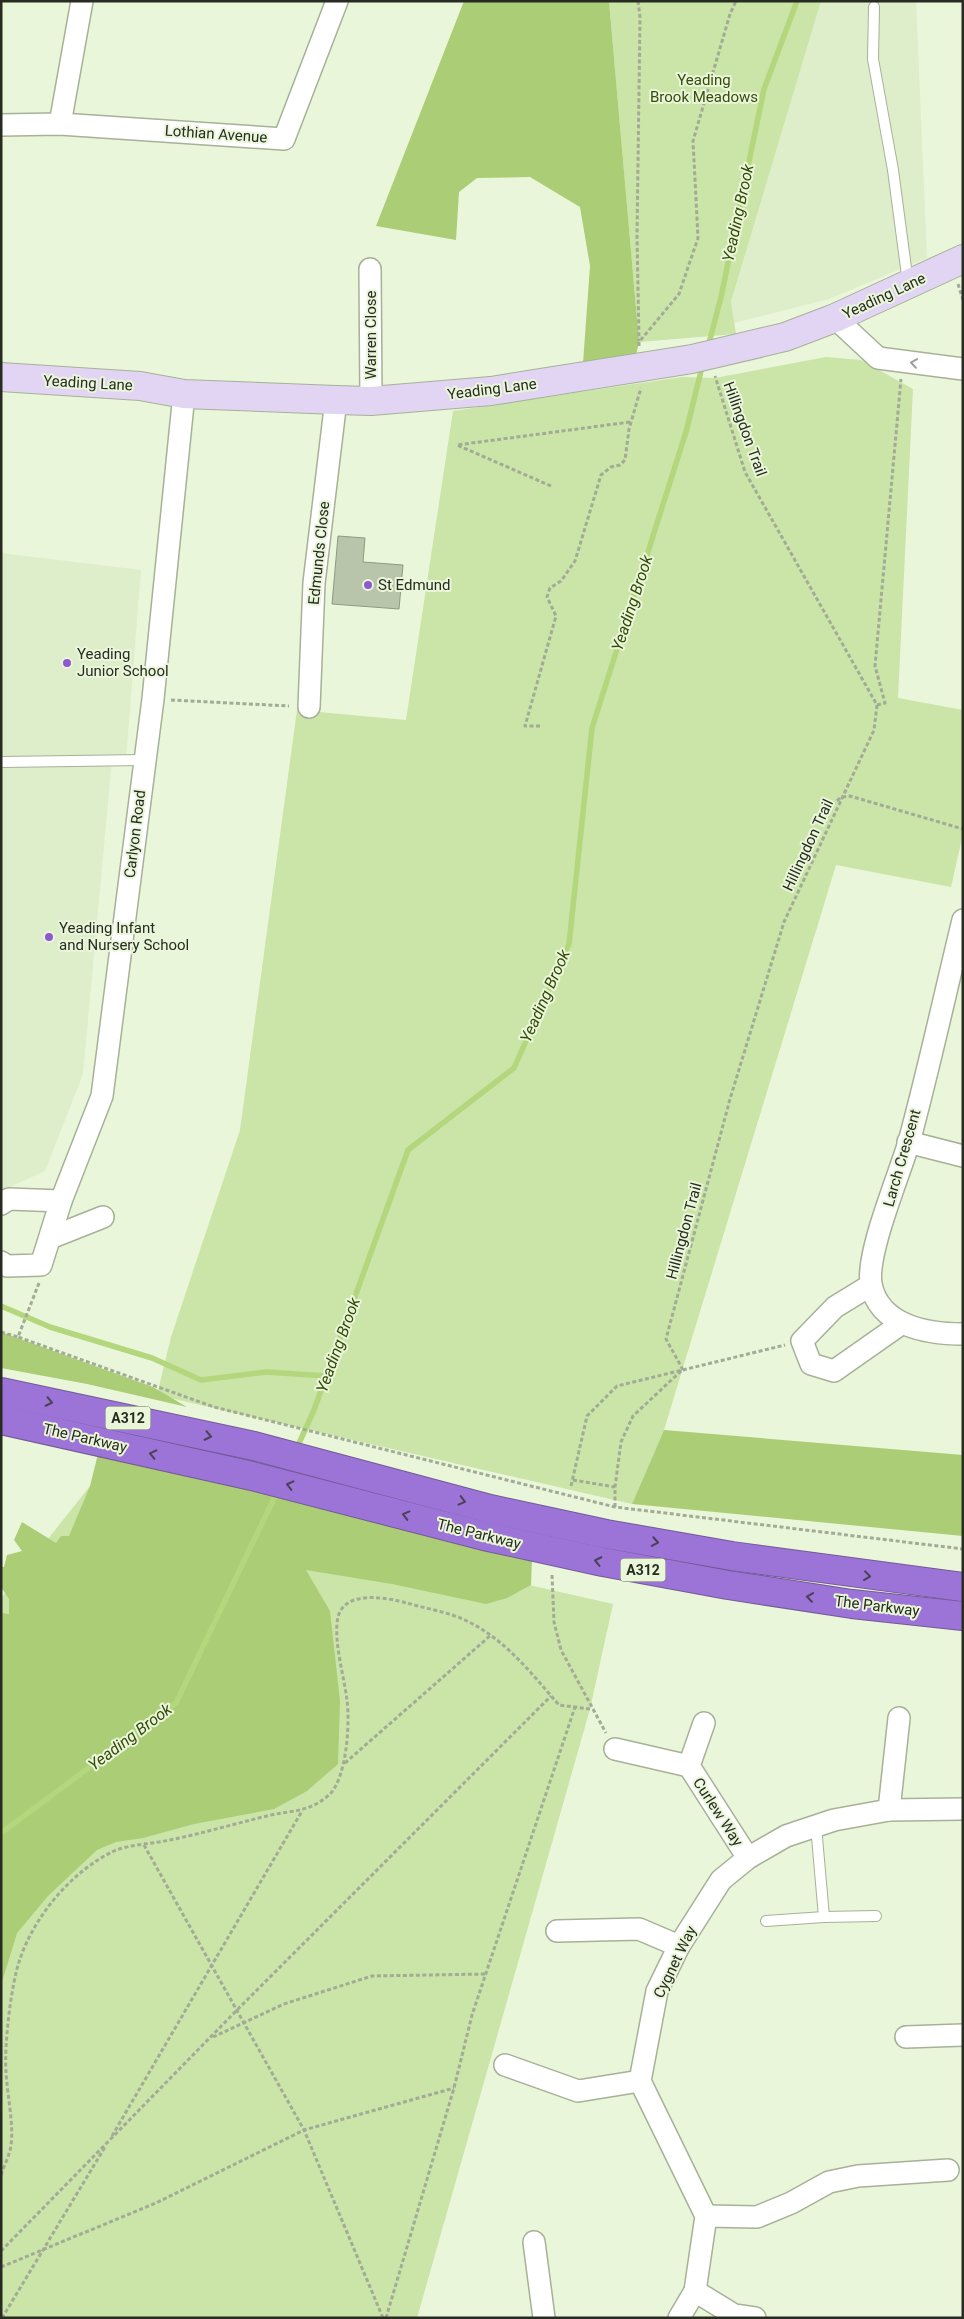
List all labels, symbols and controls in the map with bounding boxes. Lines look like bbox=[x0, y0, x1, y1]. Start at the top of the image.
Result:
park label: Yeading Brook Meadows bbox=[650, 71, 758, 106]
street label: Lothian Avenue bbox=[164, 121, 268, 147]
water label: Yeading Brook bbox=[718, 161, 758, 264]
street label: Yeading Lane bbox=[840, 269, 928, 323]
street label: Warren Close bbox=[362, 291, 380, 379]
one-way arrow bbox=[910, 358, 919, 368]
street label: Yeading Lane bbox=[43, 372, 133, 394]
street label: Yeading Lane bbox=[446, 375, 538, 403]
street label: Hillingdon Trail bbox=[720, 379, 770, 479]
street label: Edmunds Close bbox=[305, 500, 333, 606]
water label: Yeading Brook bbox=[608, 552, 657, 653]
place label: St Edmund bbox=[378, 576, 451, 594]
marker: St Edmund bbox=[362, 579, 374, 591]
place label: Yeading Junior School bbox=[77, 645, 169, 680]
marker: Yeading Junior School bbox=[61, 657, 73, 669]
street label: Carlyon Road bbox=[121, 789, 149, 879]
street label: Hillingdon Trail bbox=[779, 796, 837, 894]
place label: Yeading Infant and Nursery School bbox=[59, 919, 189, 954]
marker: Yeading Infant and Nursery School bbox=[43, 931, 55, 943]
water label: Yeading Brook bbox=[516, 946, 574, 1045]
street label: Larch Crescent bbox=[880, 1107, 925, 1209]
street label: Hillingdon Trail bbox=[662, 1181, 706, 1281]
water label: Yeading Brook bbox=[312, 1294, 364, 1395]
one-way arrow bbox=[44, 1396, 53, 1406]
road number: A312 bbox=[106, 1406, 150, 1430]
street label: The Parkway bbox=[41, 1420, 129, 1456]
one-way arrow bbox=[203, 1430, 212, 1440]
one-way arrow bbox=[149, 1449, 158, 1460]
one-way arrow bbox=[287, 1481, 295, 1491]
one-way arrow bbox=[457, 1495, 466, 1506]
one-way arrow bbox=[403, 1511, 411, 1521]
street label: The Parkway bbox=[435, 1515, 523, 1553]
one-way arrow bbox=[650, 1537, 659, 1547]
one-way arrow bbox=[594, 1556, 603, 1567]
road number: A312 bbox=[620, 1558, 666, 1582]
one-way arrow bbox=[863, 1570, 871, 1581]
street label: The Parkway bbox=[833, 1592, 921, 1620]
one-way arrow bbox=[806, 1593, 814, 1603]
water label: Yeading Brook bbox=[85, 1699, 176, 1775]
street label: Curlew Way bbox=[689, 1774, 747, 1850]
street label: Cygnet Way bbox=[650, 1923, 700, 2001]

